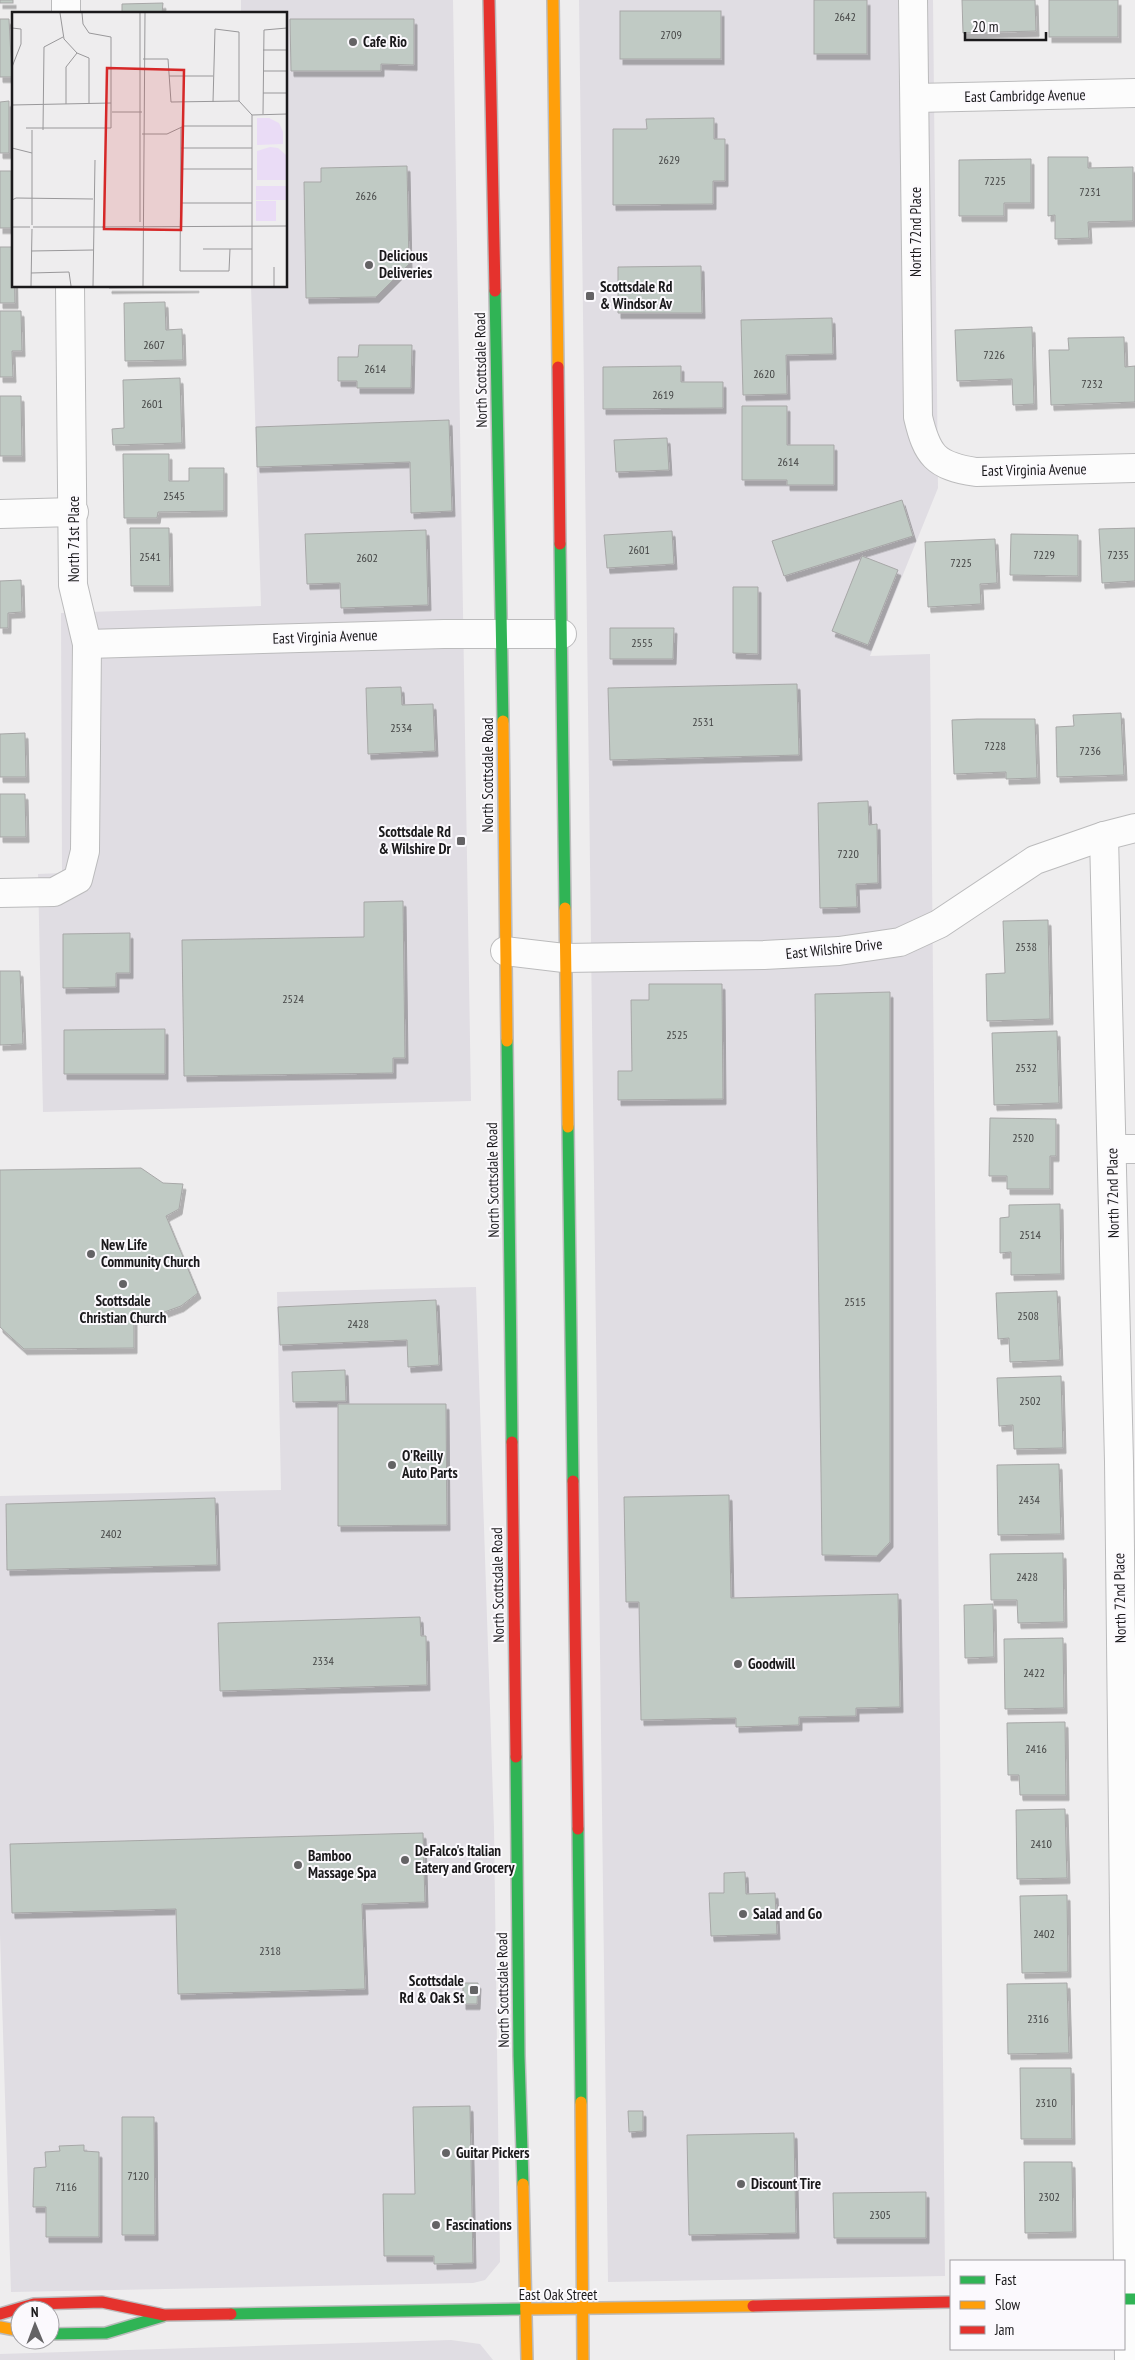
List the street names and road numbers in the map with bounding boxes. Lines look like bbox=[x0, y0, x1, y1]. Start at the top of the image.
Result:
street label: East Cambridge Avenue bbox=[964, 85, 1086, 106]
street label: North 72nd Place bbox=[906, 187, 925, 277]
street label: North Scottsdale Road bbox=[470, 312, 491, 428]
street label: East Virginia Avenue bbox=[981, 459, 1087, 480]
street label: North 71st Place bbox=[64, 496, 83, 582]
street label: East Virginia Avenue bbox=[272, 625, 378, 648]
street label: North Scottsdale Road bbox=[478, 717, 497, 833]
street label: East Wilshire Drive bbox=[785, 934, 883, 963]
street label: North Scottsdale Road bbox=[482, 1122, 503, 1238]
street label: North 72nd Place bbox=[1102, 1148, 1123, 1238]
street label: North Scottsdale Road bbox=[487, 1527, 508, 1643]
street label: North 72nd Place bbox=[1109, 1553, 1130, 1643]
street label: North Scottsdale Road bbox=[492, 1932, 513, 2048]
street label: East Oak Street bbox=[519, 2285, 597, 2304]

